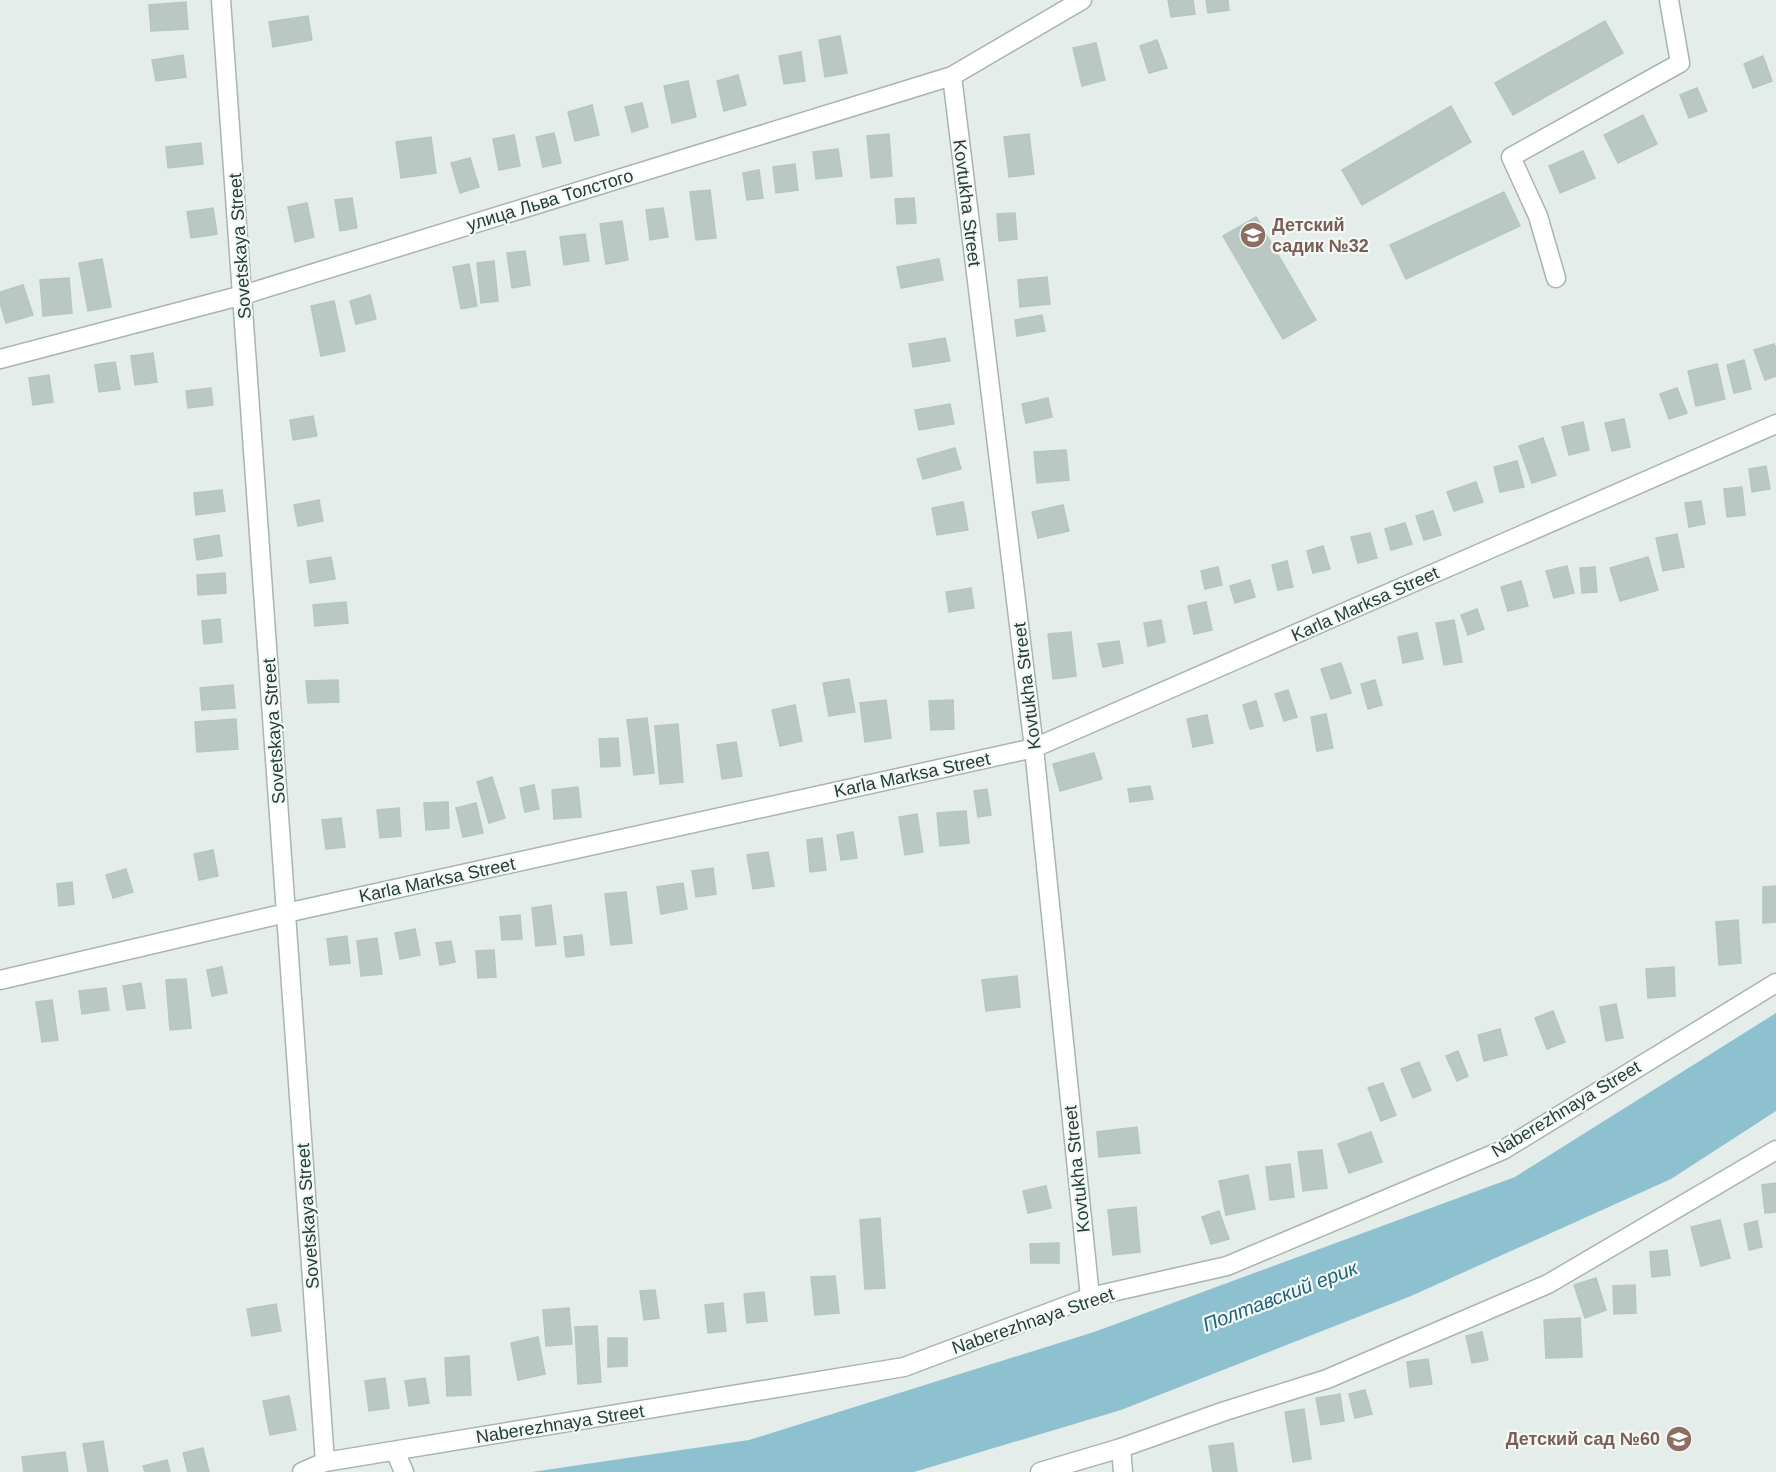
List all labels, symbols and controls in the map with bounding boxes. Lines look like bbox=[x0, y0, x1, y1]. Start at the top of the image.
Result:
street label: Kovtukha Street bbox=[949, 138, 985, 268]
street label: улица Льва Толстого bbox=[464, 165, 636, 235]
street label: Sovetskaya Street bbox=[225, 172, 255, 320]
place label: Детский садик №32 bbox=[1272, 215, 1369, 256]
school or university icon: Детский садик №32 bbox=[1238, 220, 1268, 250]
street label: Karla Marksa Street bbox=[1288, 563, 1442, 645]
street label: Kovtukha Street bbox=[1009, 621, 1045, 751]
street label: Sovetskaya Street bbox=[259, 657, 289, 805]
street label: Karla Marksa Street bbox=[832, 749, 992, 801]
street label: Karla Marksa Street bbox=[357, 854, 517, 906]
street label: Naberezhnaya Street bbox=[1488, 1057, 1644, 1161]
street label: Kovtukha Street bbox=[1060, 1104, 1094, 1234]
street label: Sovetskaya Street bbox=[293, 1142, 323, 1290]
water label: Полтавский ерик bbox=[1199, 1256, 1362, 1336]
street label: Naberezhnaya Street bbox=[949, 1284, 1117, 1358]
street label: Naberezhnaya Street bbox=[474, 1401, 646, 1447]
school or university icon: Детский сад №60 bbox=[1664, 1424, 1694, 1454]
place label: Детский сад №60 bbox=[1506, 1429, 1660, 1449]

